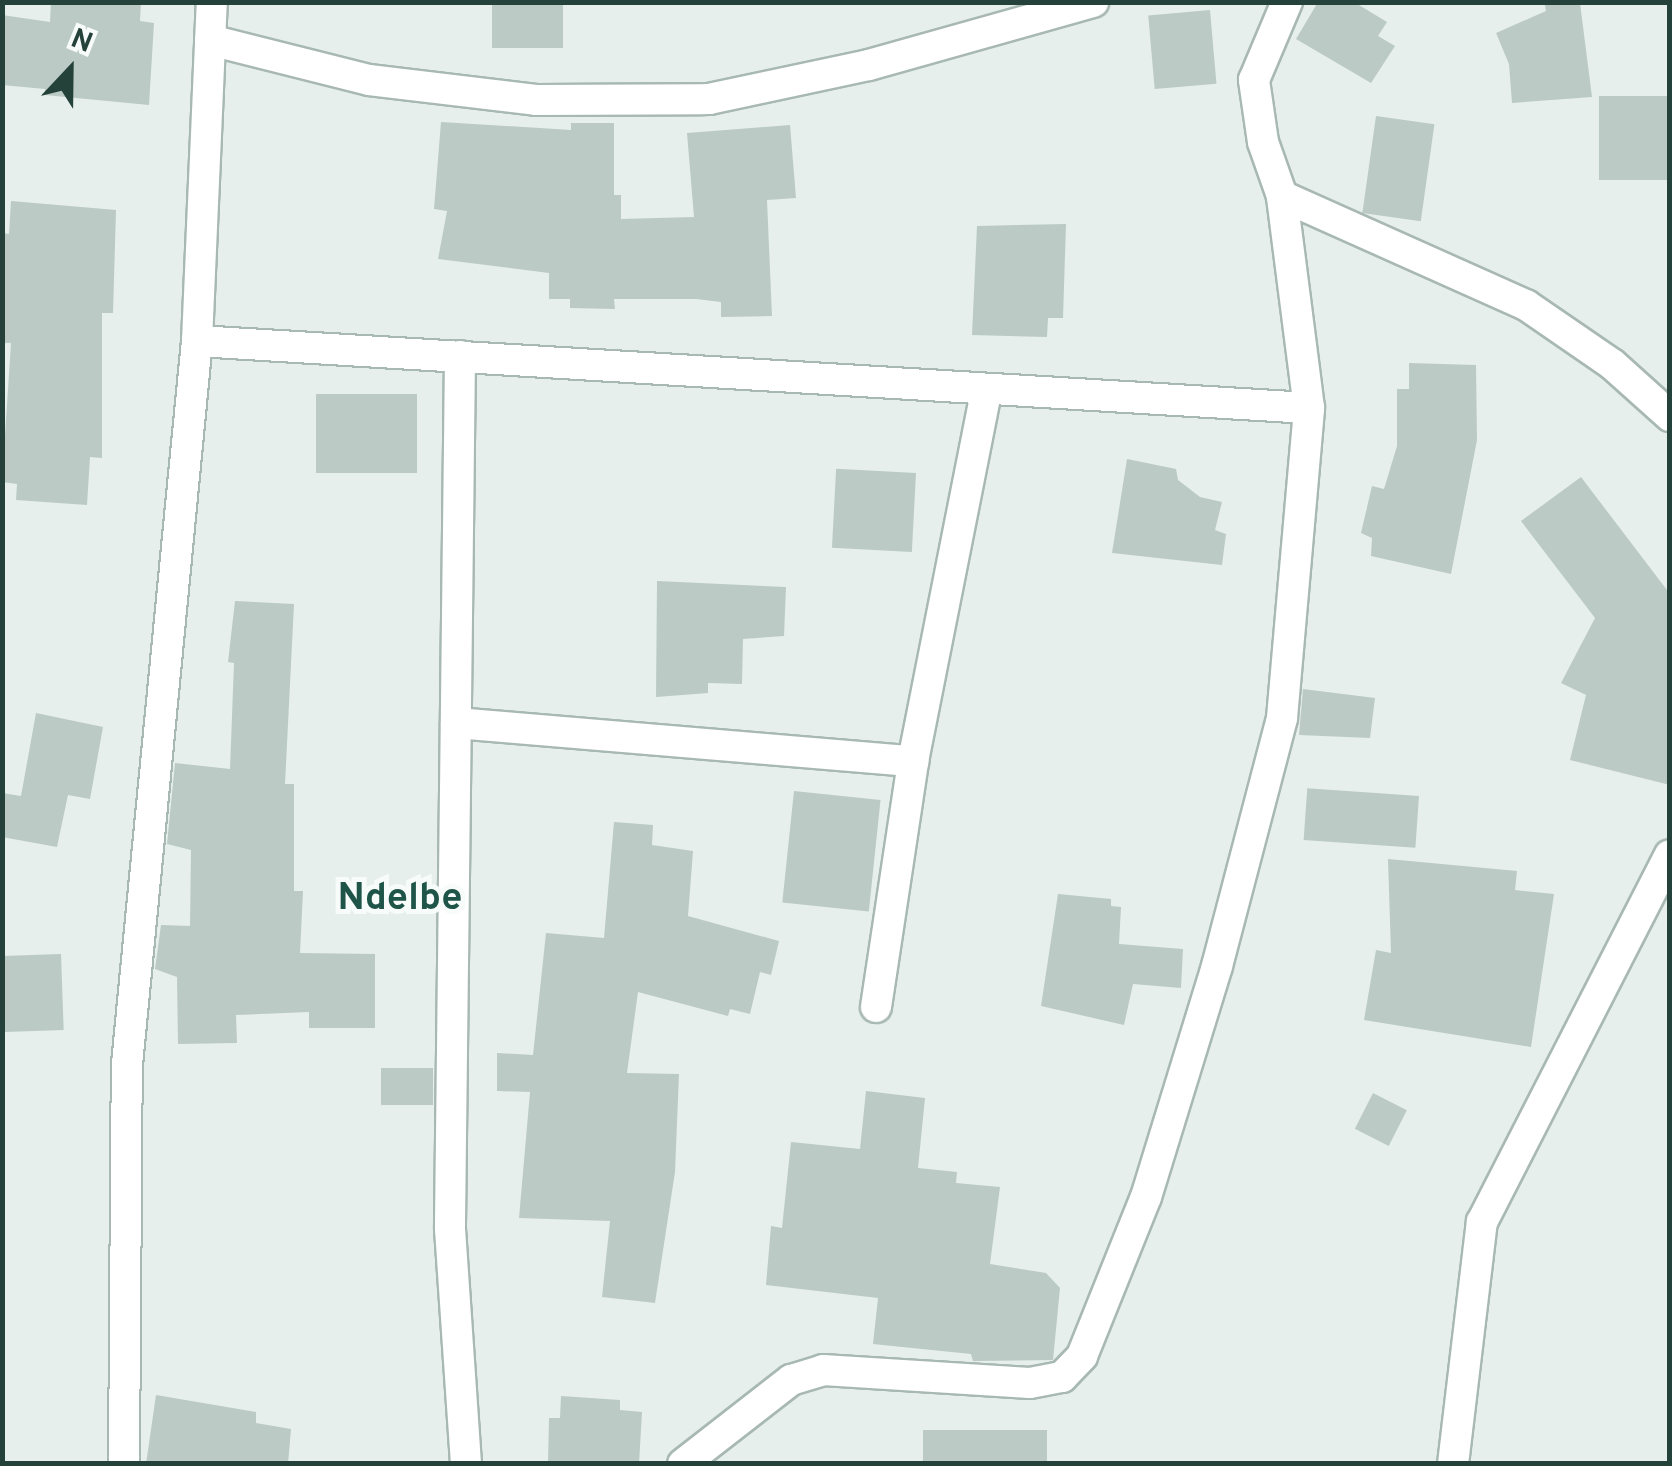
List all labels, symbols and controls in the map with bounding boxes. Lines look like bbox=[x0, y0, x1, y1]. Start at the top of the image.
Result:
north arrow bbox=[20, 20, 120, 120]
text: N bbox=[65, 22, 97, 63]
district label: Ndelbe bbox=[338, 877, 462, 923]

